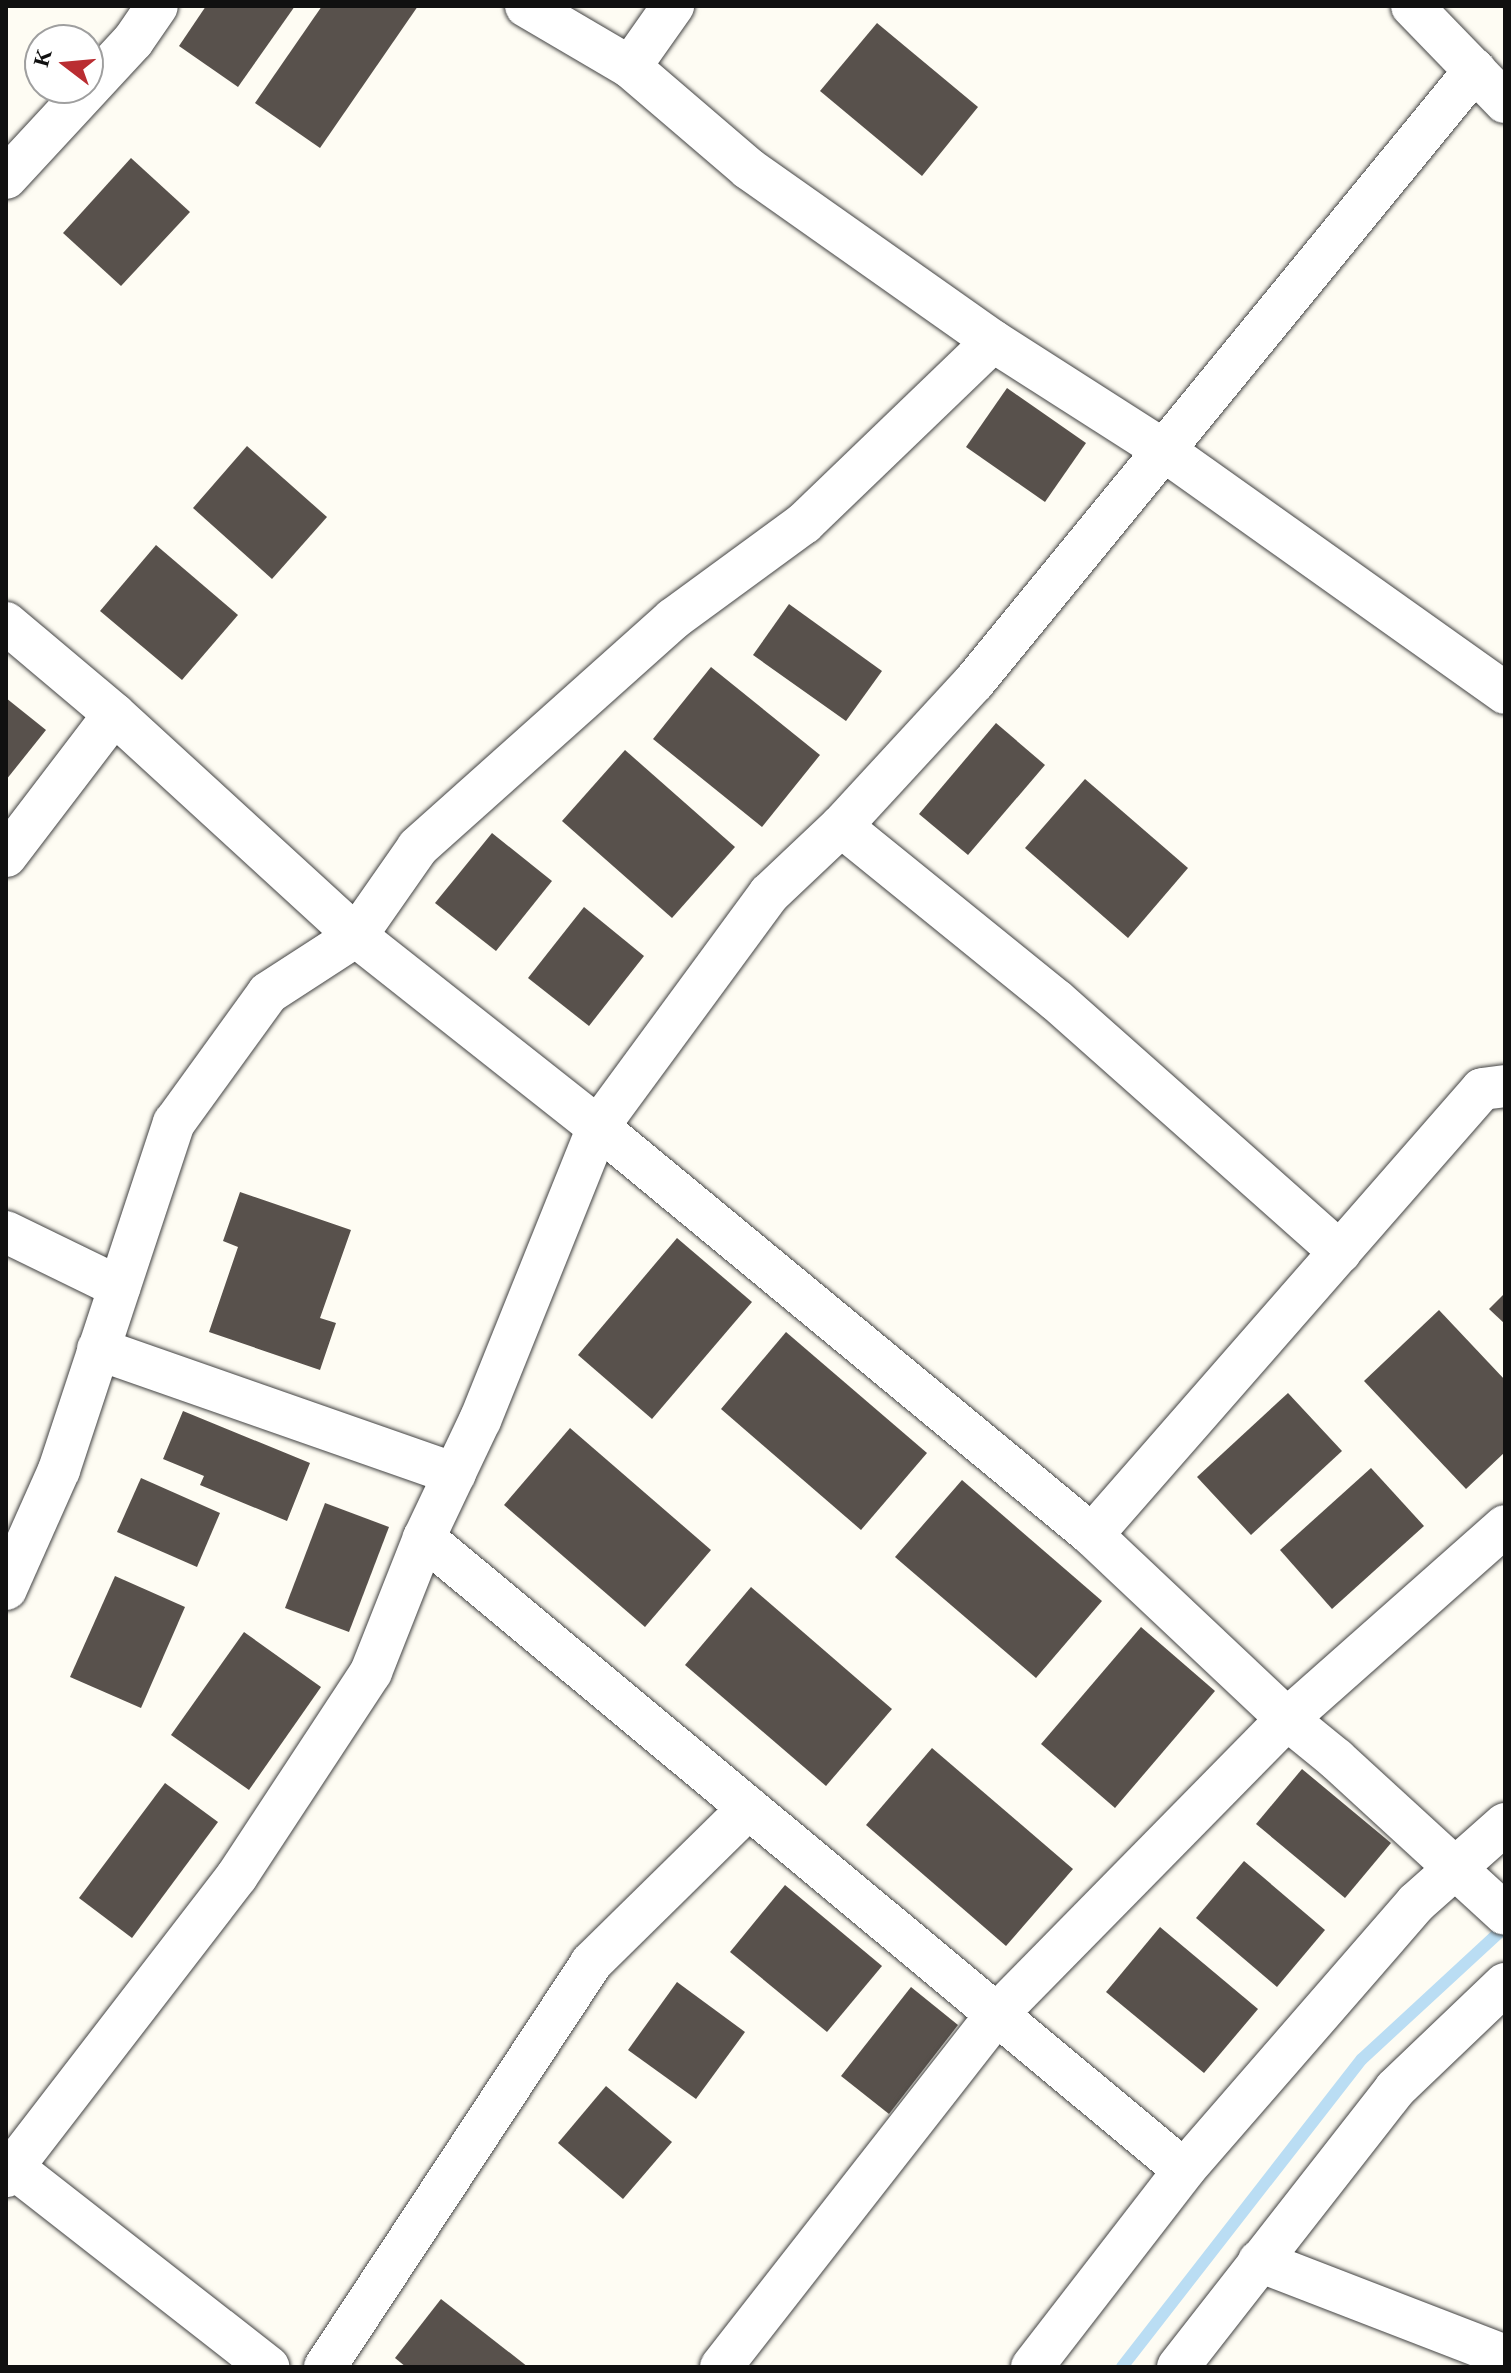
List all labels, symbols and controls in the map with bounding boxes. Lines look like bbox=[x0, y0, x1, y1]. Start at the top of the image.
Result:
north arrow bbox=[24, 24, 104, 104]
text: K bbox=[28, 46, 57, 69]

